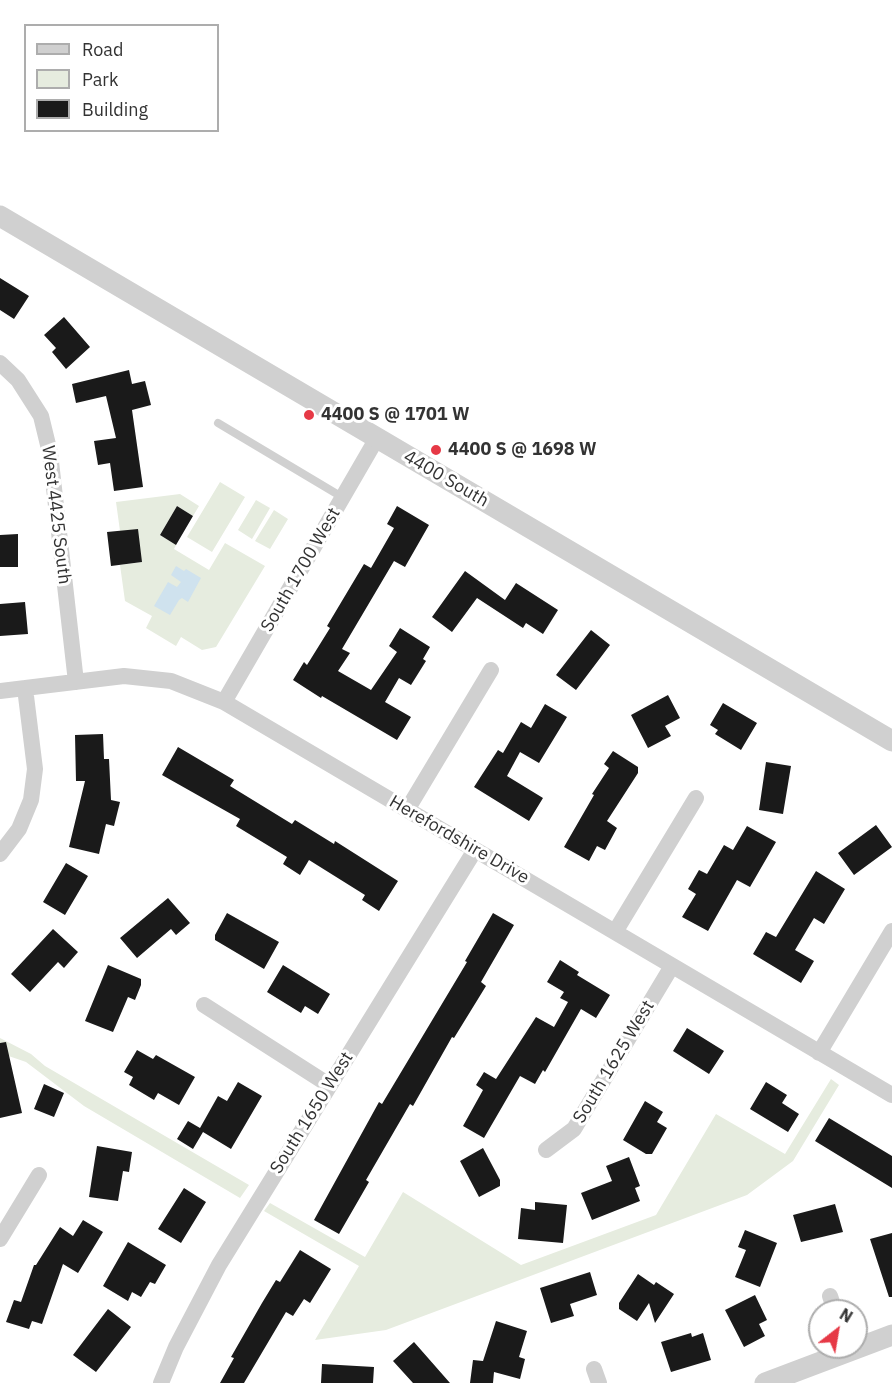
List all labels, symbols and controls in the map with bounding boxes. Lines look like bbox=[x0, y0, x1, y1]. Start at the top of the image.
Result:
legend bbox=[24, 24, 219, 132]
text: Road bbox=[82, 38, 123, 61]
text: Park bbox=[82, 68, 118, 91]
text: Building bbox=[82, 98, 148, 121]
place label: 4400 S @ 1701 W bbox=[321, 404, 469, 426]
marker: 4400 S @ 1701 W bbox=[302, 408, 316, 422]
place label: 4400 S @ 1698 W bbox=[448, 439, 596, 461]
marker: 4400 S @ 1698 W bbox=[429, 443, 443, 457]
street label: West 4425 South bbox=[37, 444, 75, 586]
street label: 4400 South bbox=[400, 446, 492, 512]
street label: South 1700 West bbox=[257, 504, 345, 636]
street label: Herefordshire Drive bbox=[385, 791, 533, 889]
street label: South 1625 West bbox=[569, 997, 659, 1127]
street label: South 1650 West bbox=[266, 1048, 358, 1178]
north arrow bbox=[808, 1299, 868, 1359]
text: N bbox=[836, 1304, 856, 1327]

